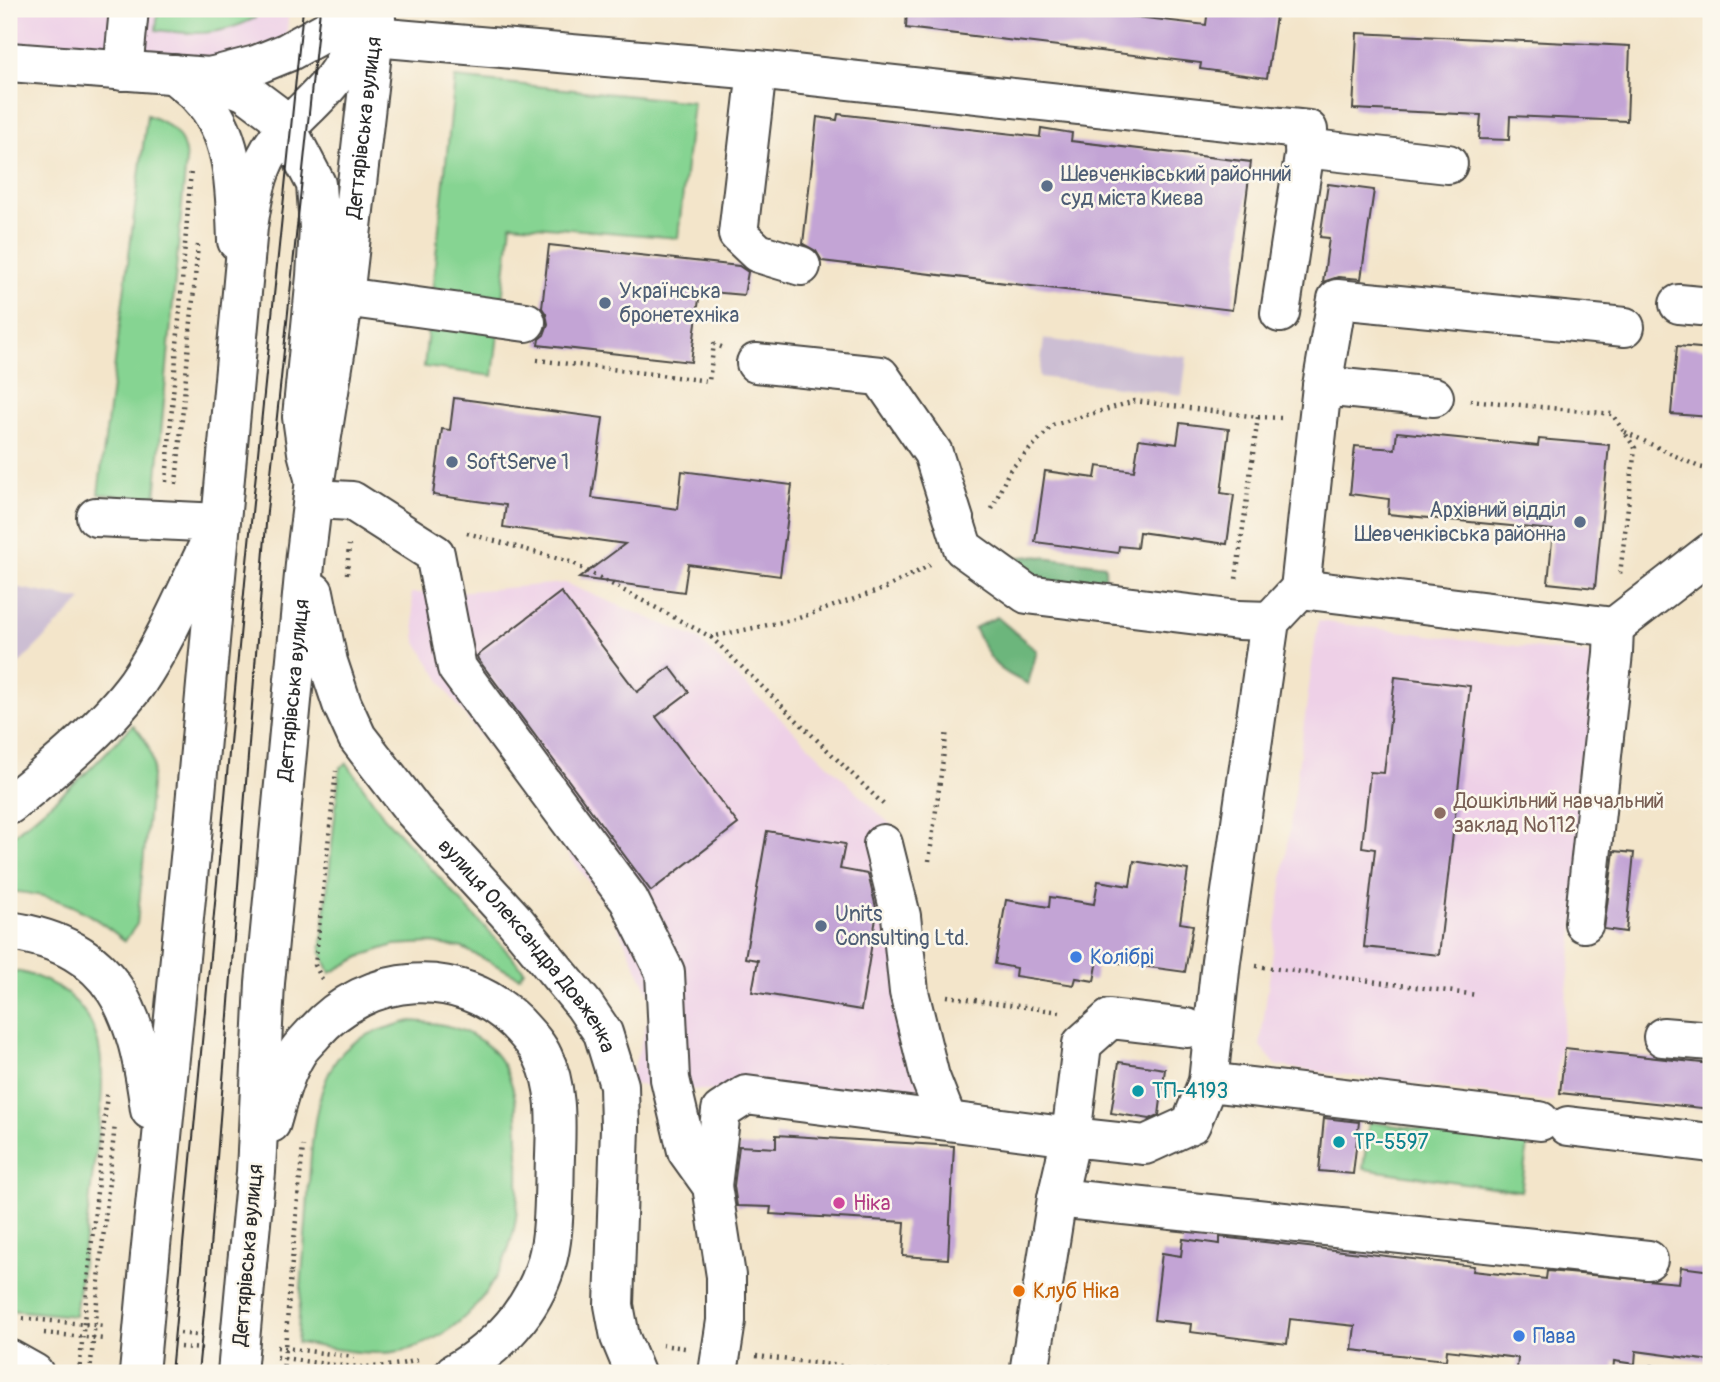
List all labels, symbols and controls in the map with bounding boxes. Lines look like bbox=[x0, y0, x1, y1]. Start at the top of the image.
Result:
street label: Дегтярівська вулиця bbox=[339, 35, 387, 221]
place label: Шевченківський районний суд міста Києва bbox=[1061, 161, 1292, 212]
marker: Шевченківський районний суд міста Києва bbox=[1039, 178, 1055, 194]
place label: Українська бронетехніка bbox=[619, 278, 739, 329]
marker: Українська бронетехніка bbox=[597, 295, 613, 311]
place label: SoftServe 1 bbox=[466, 449, 569, 476]
marker: SoftServe 1 bbox=[444, 454, 460, 470]
place label: Архівний відділ Шевченківська районна bbox=[1355, 497, 1566, 548]
marker: Архівний відділ Шевченківська районна bbox=[1572, 514, 1588, 530]
street label: Дегтярівська вулиця bbox=[271, 598, 315, 783]
place label: Дошкільний навчальний заклад №112 bbox=[1453, 788, 1664, 839]
marker: Дошкільний навчальний заклад №112 bbox=[1432, 805, 1448, 821]
street label: вулиця Олександра Довженка bbox=[432, 833, 622, 1056]
place label: Units Consulting Ltd. bbox=[835, 901, 969, 952]
marker: Units Consulting Ltd. bbox=[813, 918, 829, 934]
place label: Колібрі bbox=[1090, 944, 1154, 971]
marker: Колібрі bbox=[1068, 949, 1084, 965]
place label: ТП-4193 bbox=[1152, 1078, 1228, 1105]
marker: ТП-4193 bbox=[1130, 1083, 1146, 1099]
place label: ТР-5597 bbox=[1353, 1129, 1429, 1156]
marker: ТР-5597 bbox=[1331, 1134, 1347, 1150]
street label: Дегтярівська вулиця bbox=[227, 1163, 269, 1348]
place label: Ніка bbox=[853, 1190, 891, 1217]
marker: Ніка bbox=[831, 1195, 847, 1211]
place label: Клуб Ніка bbox=[1033, 1278, 1119, 1305]
marker: Клуб Ніка bbox=[1011, 1283, 1027, 1299]
place label: Пава bbox=[1533, 1323, 1575, 1350]
marker: Пава bbox=[1511, 1328, 1527, 1344]

